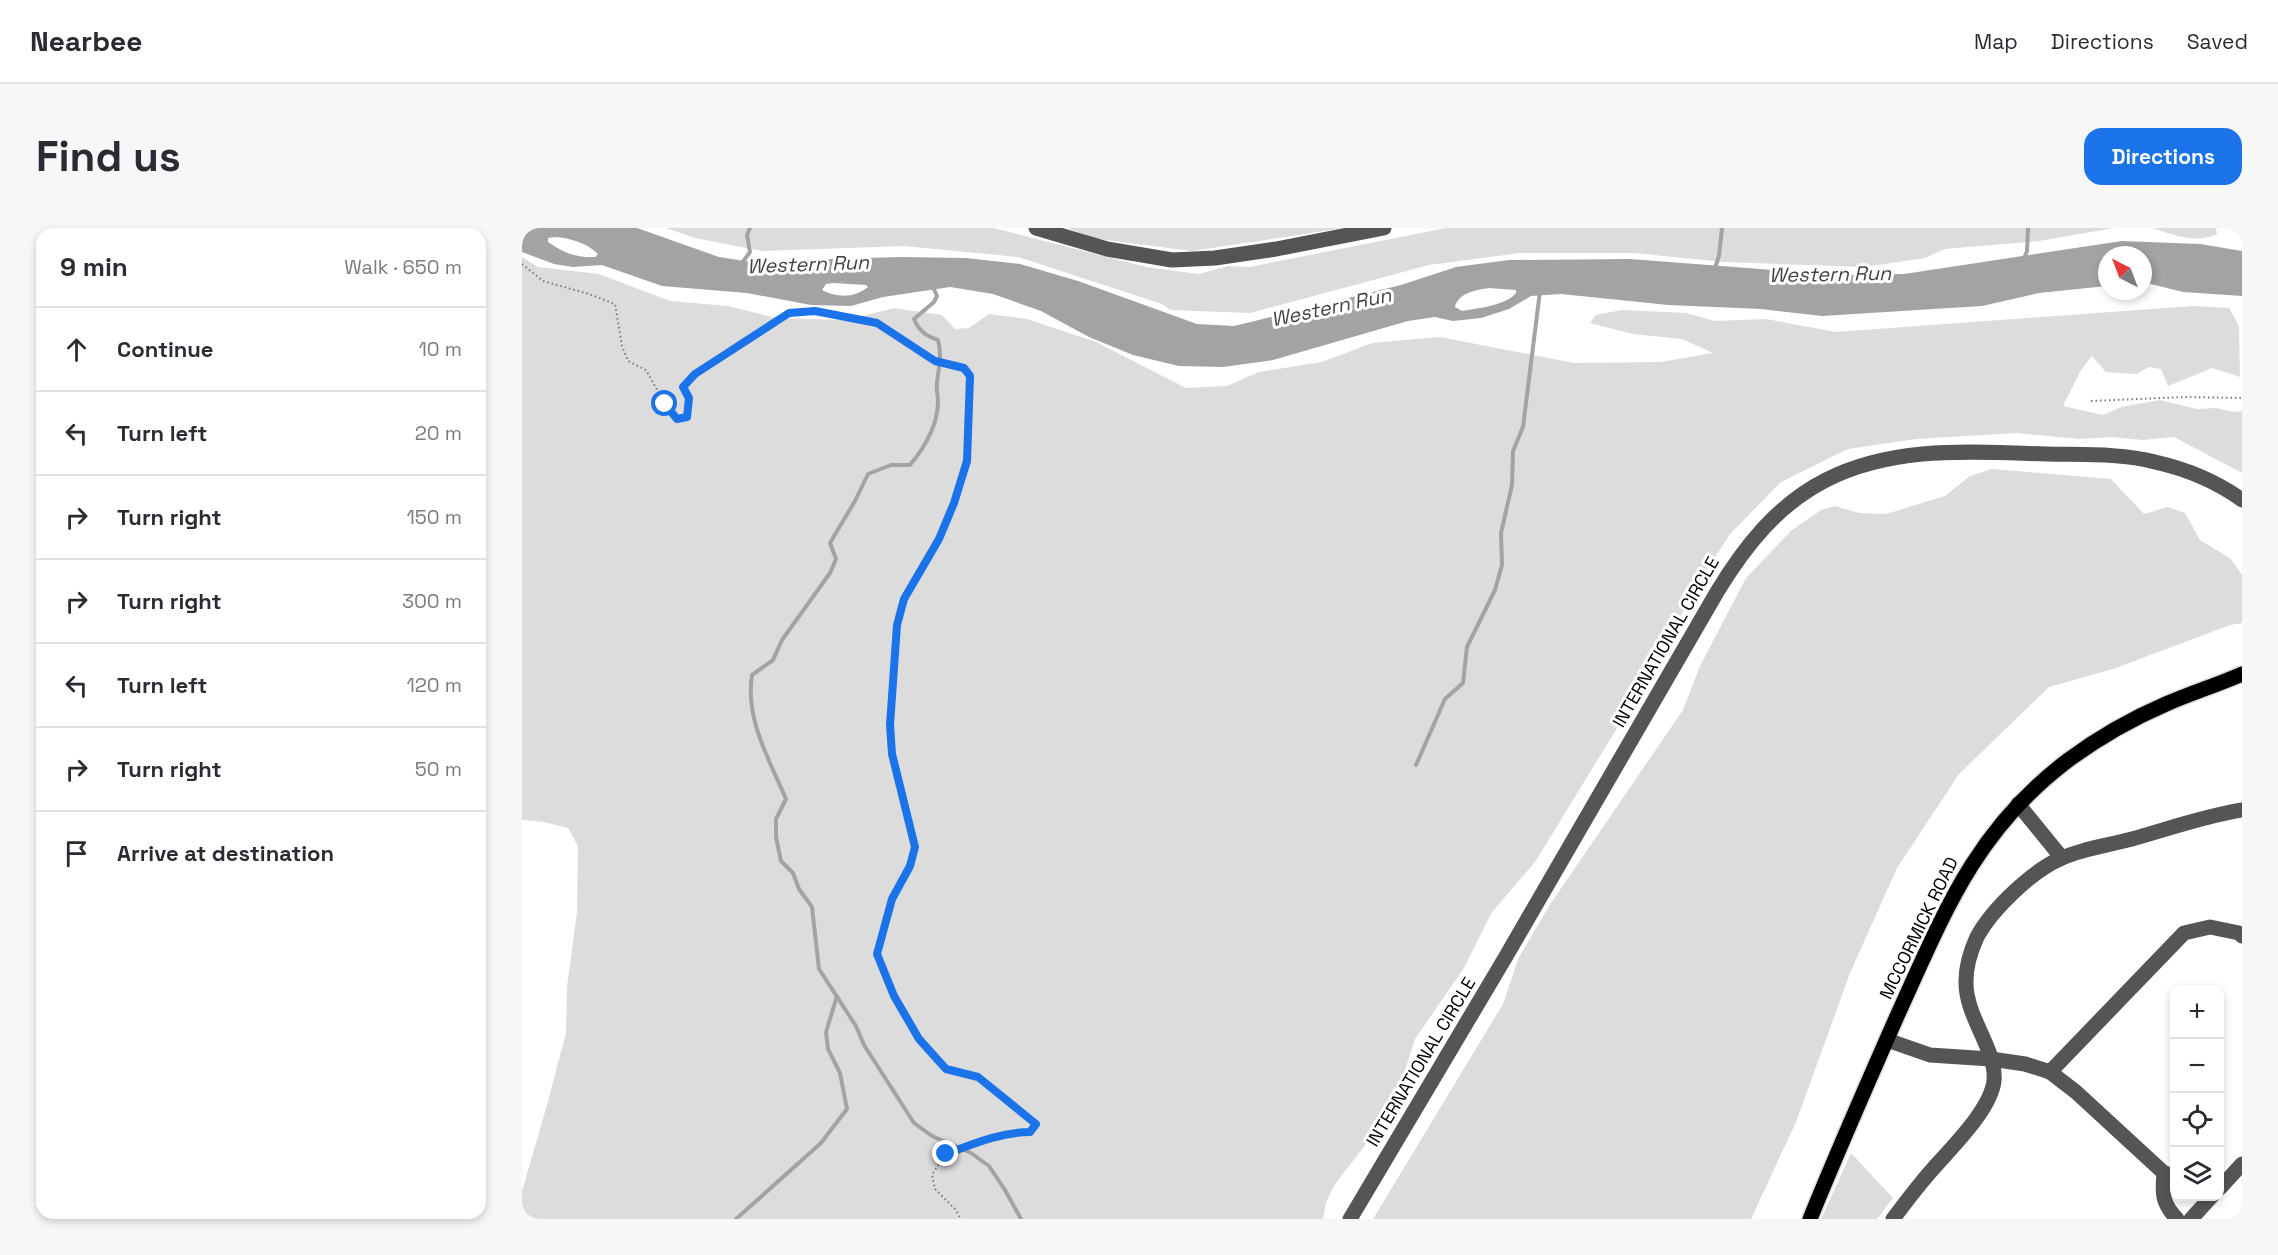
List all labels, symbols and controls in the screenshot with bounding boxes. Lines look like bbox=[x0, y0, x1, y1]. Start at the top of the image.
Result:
text: Nearbee bbox=[30, 23, 142, 59]
text: Map bbox=[1974, 28, 2018, 55]
text: Directions bbox=[2051, 28, 2154, 55]
text: Saved bbox=[2187, 28, 2248, 55]
button: Directions bbox=[2084, 128, 2242, 185]
text: Find us bbox=[36, 130, 181, 183]
north arrow bbox=[2098, 246, 2152, 300]
water label: Western Run bbox=[747, 249, 870, 279]
text: 9 min bbox=[60, 250, 128, 284]
text: Walk · 650 m bbox=[344, 254, 462, 280]
water label: Western Run bbox=[1769, 260, 1892, 288]
water label: Western Run bbox=[1269, 281, 1394, 332]
icon: ahead bbox=[60, 333, 93, 366]
text: Continue bbox=[117, 335, 213, 363]
text: 10 m bbox=[418, 336, 462, 362]
route start bbox=[651, 390, 677, 416]
icon: left bbox=[60, 417, 93, 450]
text: Turn left bbox=[117, 419, 207, 447]
text: 20 m bbox=[415, 420, 462, 446]
icon: right bbox=[60, 501, 93, 534]
text: Turn right bbox=[117, 503, 222, 531]
text: 150 m bbox=[407, 504, 462, 530]
street label: INTERNATIONAL CIRCLE bbox=[1607, 552, 1724, 731]
icon: right bbox=[60, 585, 93, 618]
text: Turn right bbox=[117, 587, 222, 615]
text: 300 m bbox=[402, 588, 462, 614]
icon: left bbox=[60, 669, 93, 702]
text: Turn left bbox=[117, 671, 207, 699]
text: 120 m bbox=[406, 672, 462, 698]
icon: right bbox=[60, 753, 93, 786]
text: Turn right bbox=[117, 755, 222, 783]
text: 50 m bbox=[415, 756, 462, 782]
icon: arrive bbox=[60, 837, 93, 870]
text: Arrive at destination bbox=[117, 839, 334, 867]
street label: MCCORMICK ROAD bbox=[1874, 853, 1963, 1003]
street label: INTERNATIONAL CIRCLE bbox=[1361, 973, 1480, 1151]
map controls bbox=[2170, 985, 2224, 1201]
button: + bbox=[2170, 985, 2224, 1039]
button: − bbox=[2170, 1039, 2224, 1093]
button: locate bbox=[2170, 1093, 2224, 1147]
route end bbox=[932, 1140, 958, 1166]
button: layers bbox=[2170, 1147, 2224, 1201]

